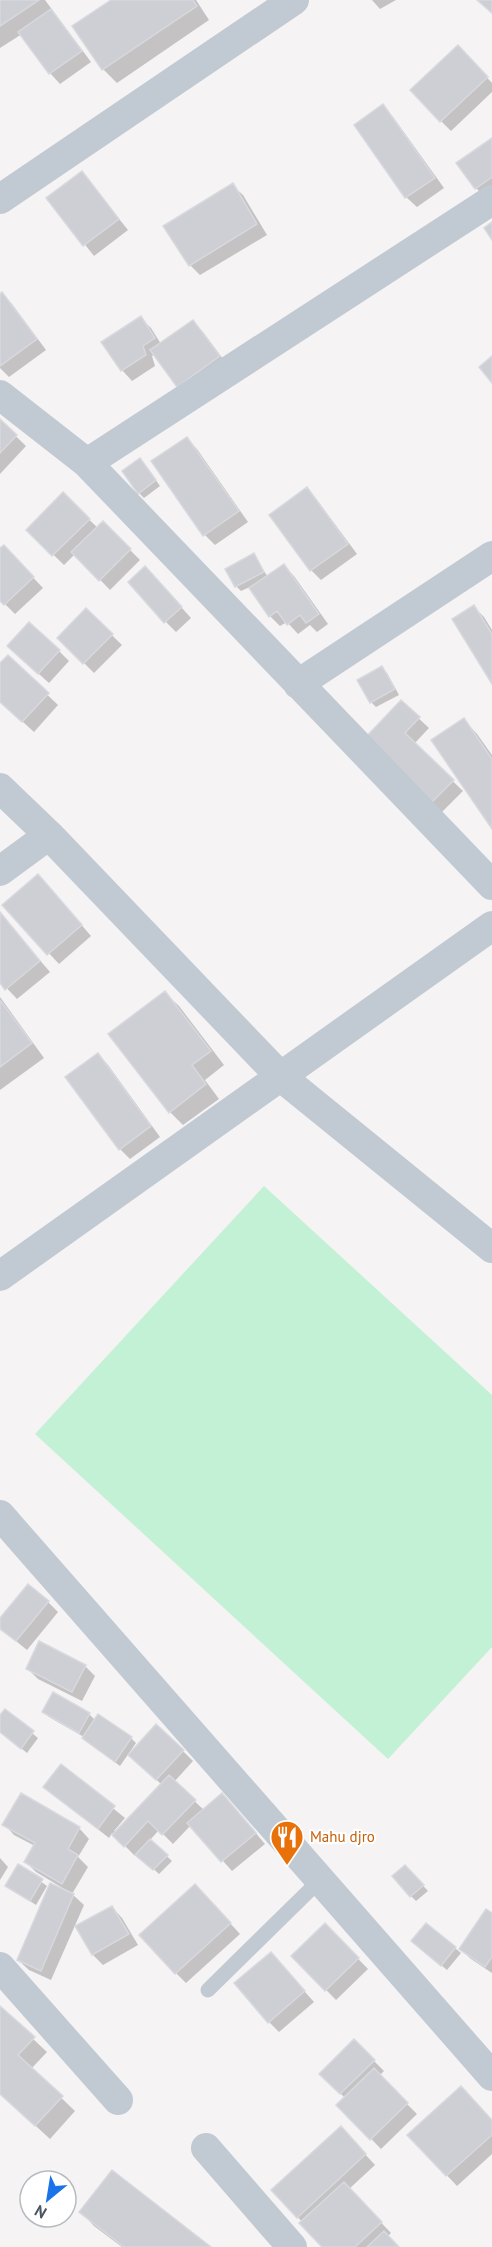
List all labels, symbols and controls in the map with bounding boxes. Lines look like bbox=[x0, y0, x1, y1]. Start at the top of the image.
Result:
restaurant icon: Mahu djro bbox=[269, 1819, 305, 1866]
place label: Mahu djro bbox=[310, 1827, 375, 1846]
north arrow bbox=[18, 2169, 78, 2229]
text: N bbox=[31, 2201, 50, 2223]

